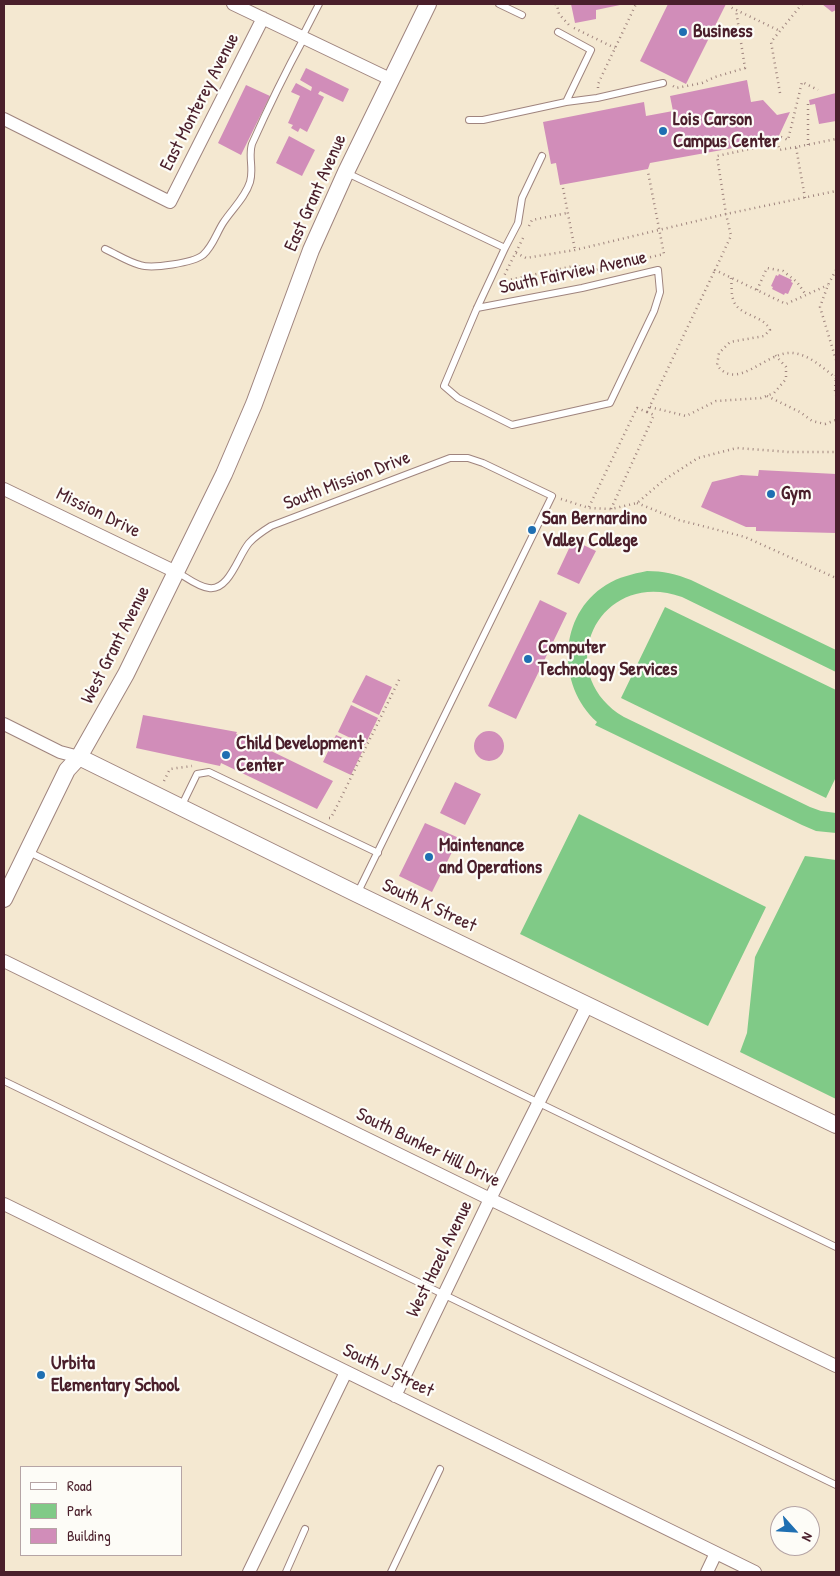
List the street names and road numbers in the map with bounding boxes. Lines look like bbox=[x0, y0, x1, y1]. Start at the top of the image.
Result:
street label: East Monterey Avenue bbox=[156, 29, 244, 175]
street label: East Grant Avenue bbox=[280, 131, 352, 255]
street label: South Fairview Avenue bbox=[497, 246, 649, 300]
street label: South Mission Drive bbox=[281, 446, 413, 516]
street label: Mission Drive bbox=[52, 483, 144, 543]
street label: West Grant Avenue bbox=[77, 582, 155, 708]
street label: South K Street bbox=[378, 874, 480, 938]
street label: South Bunker Hill Drive bbox=[352, 1103, 504, 1193]
street label: West Hazel Avenue bbox=[402, 1197, 478, 1321]
street label: South J Street bbox=[339, 1339, 437, 1403]

